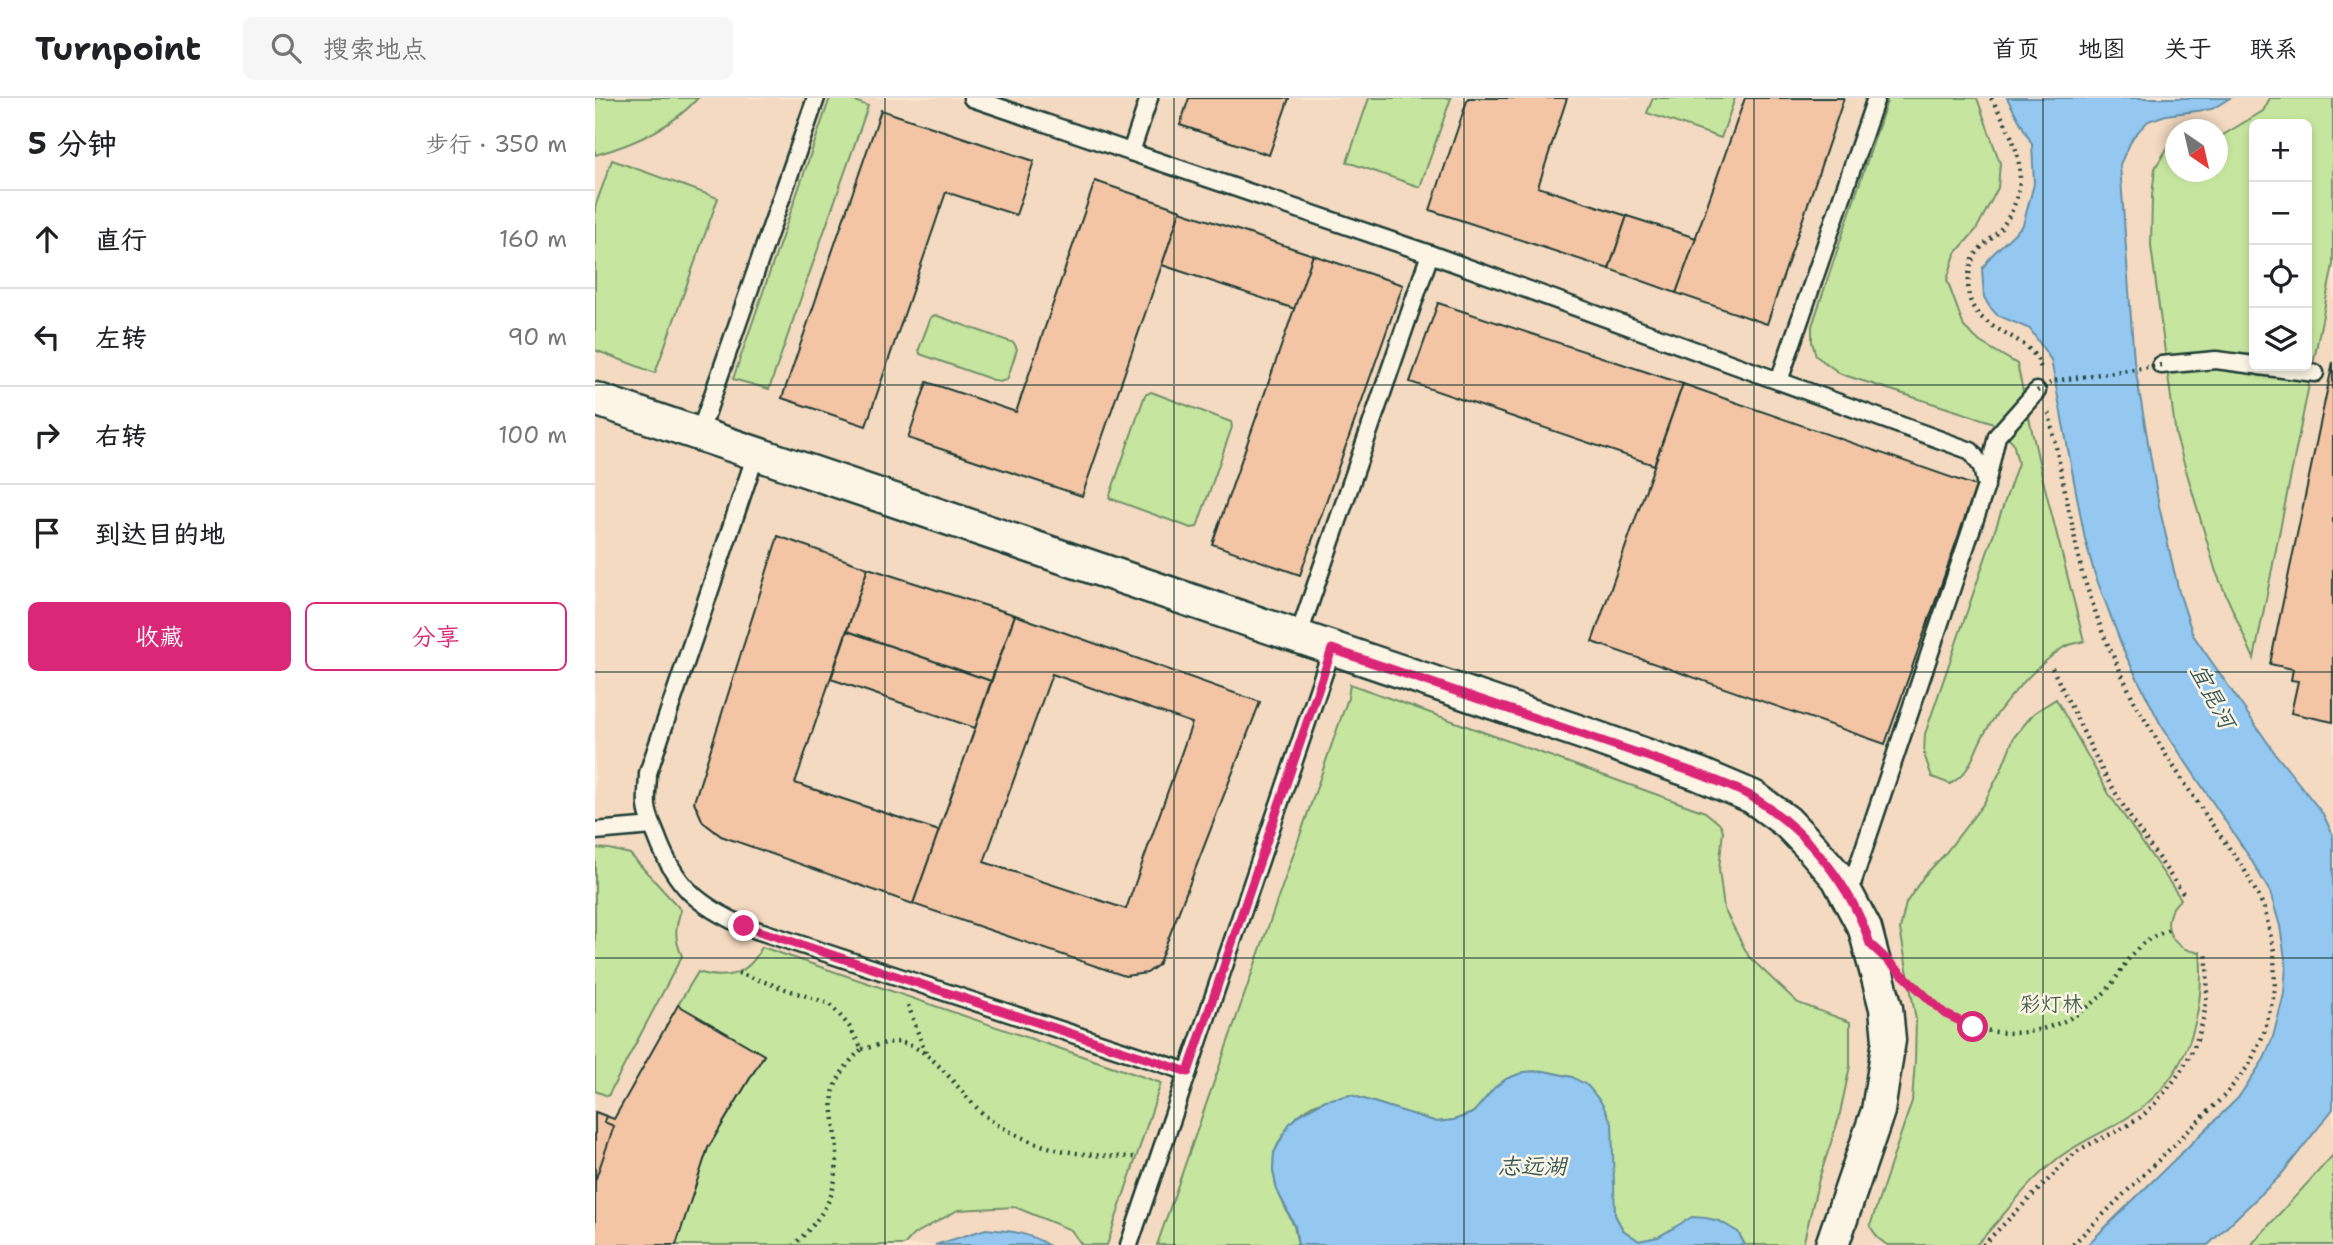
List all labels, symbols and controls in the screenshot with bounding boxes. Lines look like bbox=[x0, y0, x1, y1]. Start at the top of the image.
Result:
search box bbox=[243, 17, 733, 80]
text: Turnpoint bbox=[35, 26, 201, 71]
icon: search bbox=[267, 29, 305, 67]
text: 搜索地点 bbox=[323, 31, 427, 66]
text: 首页 bbox=[1992, 33, 2040, 65]
text: 地图 bbox=[2078, 33, 2126, 65]
text: 关于 bbox=[2164, 33, 2212, 65]
text: 联系 bbox=[2250, 33, 2298, 65]
north arrow bbox=[2165, 119, 2228, 182]
map controls bbox=[2249, 119, 2312, 371]
button: + bbox=[2249, 119, 2312, 182]
text: 5 分钟 bbox=[28, 123, 117, 164]
text: 步行 · 350 m bbox=[426, 129, 567, 159]
button: − bbox=[2249, 182, 2312, 245]
icon: ahead bbox=[28, 220, 66, 258]
text: 直行 bbox=[95, 222, 147, 257]
text: 160 m bbox=[499, 224, 567, 254]
button: locate bbox=[2249, 245, 2312, 308]
button: layers bbox=[2249, 308, 2312, 371]
icon: left bbox=[28, 318, 66, 356]
text: 左转 bbox=[95, 320, 147, 355]
text: 90 m bbox=[507, 322, 567, 352]
icon: right bbox=[28, 416, 66, 454]
text: 右转 bbox=[95, 418, 147, 453]
text: 100 m bbox=[498, 420, 567, 450]
icon: arrive bbox=[28, 514, 66, 552]
text: 到达目的地 bbox=[95, 516, 225, 551]
button: 收藏 bbox=[28, 602, 291, 671]
button: 分享 bbox=[305, 602, 567, 671]
water label: 宜昆河 bbox=[2184, 658, 2244, 737]
route end bbox=[728, 910, 759, 941]
park label: 彩灯林 bbox=[2020, 990, 2083, 1018]
route start bbox=[1957, 1011, 1988, 1042]
water label: 志远湖 bbox=[1498, 1151, 1569, 1181]

